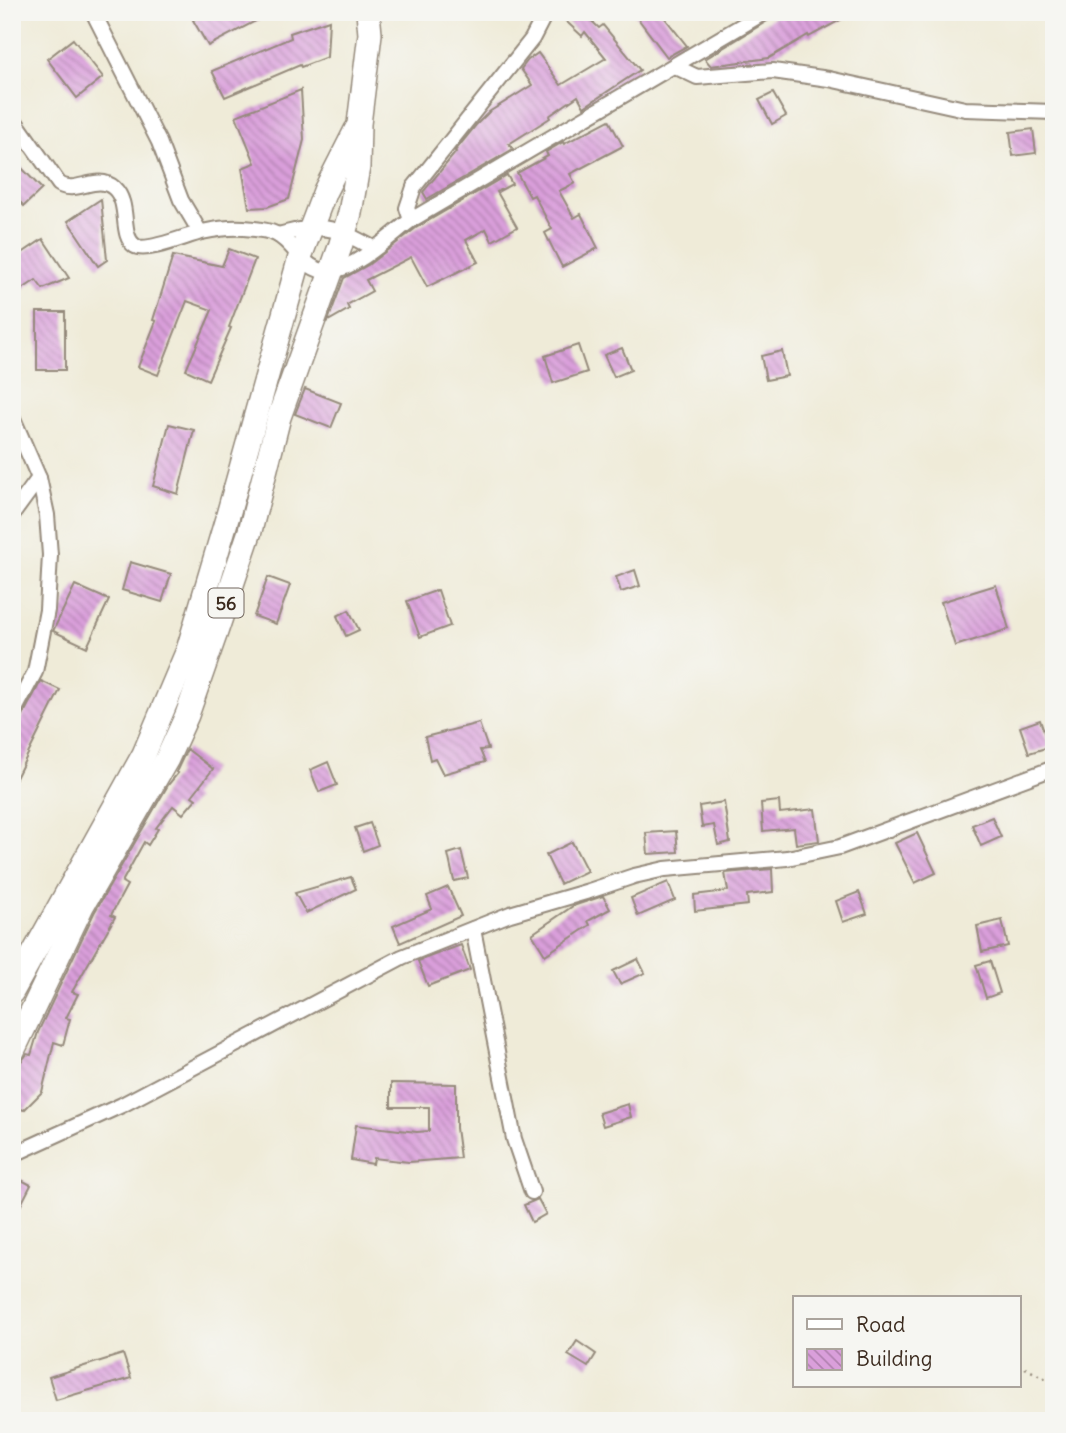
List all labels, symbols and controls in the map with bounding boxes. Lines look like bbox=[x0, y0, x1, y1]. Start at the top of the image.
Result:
road number: 56 bbox=[208, 588, 244, 618]
legend bbox=[793, 1296, 1020, 1388]
text: Road bbox=[856, 1311, 905, 1338]
text: Building bbox=[856, 1345, 932, 1372]

